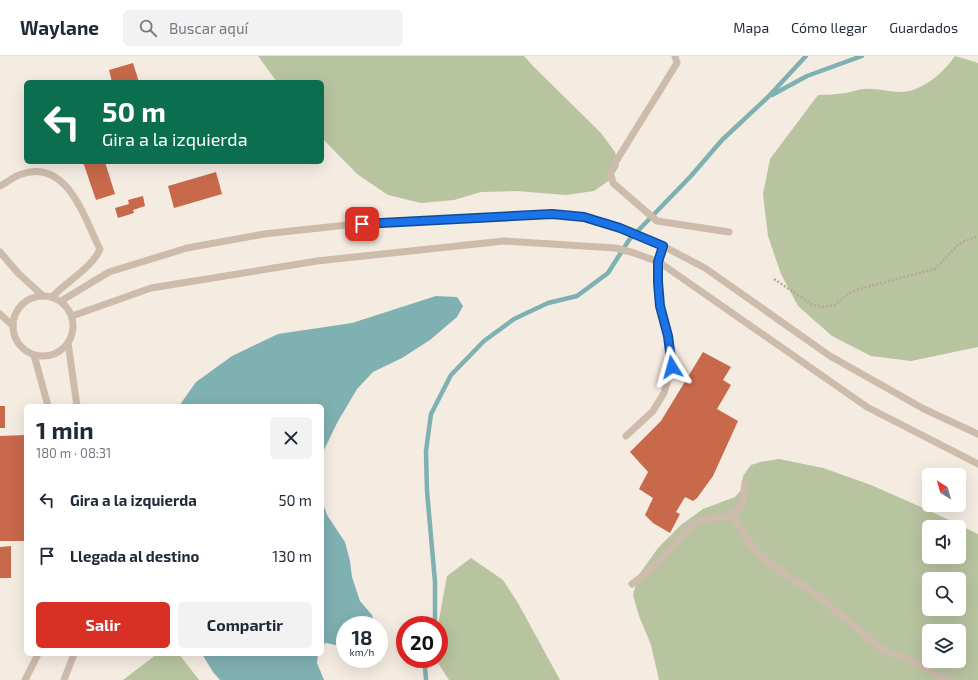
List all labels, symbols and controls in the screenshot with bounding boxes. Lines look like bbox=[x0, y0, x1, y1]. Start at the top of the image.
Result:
search box bbox=[123, 10, 403, 46]
text: Waylane bbox=[20, 16, 99, 39]
icon: search bbox=[137, 17, 159, 39]
text: Buscar aquí bbox=[169, 19, 248, 37]
text: Mapa bbox=[733, 19, 769, 36]
text: Cómo llegar bbox=[791, 19, 867, 36]
text: Guardados bbox=[889, 19, 958, 36]
text: 50 m bbox=[102, 94, 166, 128]
icon: left bbox=[36, 96, 88, 148]
text: Gira a la izquierda bbox=[102, 128, 248, 150]
pin bbox=[345, 207, 379, 241]
icon: arrive bbox=[351, 213, 373, 235]
position arrow bbox=[651, 346, 693, 388]
text: 1 min bbox=[36, 415, 94, 444]
button: close bbox=[270, 417, 312, 459]
text: 180 m · 08:31 bbox=[36, 445, 111, 461]
north arrow bbox=[922, 468, 966, 512]
map controls bbox=[922, 468, 966, 668]
icon: left bbox=[36, 489, 58, 511]
text: Gira a la izquierda bbox=[70, 491, 197, 509]
text: 50 m bbox=[278, 491, 312, 509]
button: sound bbox=[922, 520, 966, 564]
icon: arrive bbox=[36, 545, 58, 567]
text: Llegada al destino bbox=[70, 547, 199, 565]
text: 130 m bbox=[272, 547, 312, 565]
button: search bbox=[922, 572, 966, 616]
button: Salir bbox=[36, 602, 170, 648]
button: Compartir bbox=[178, 602, 312, 648]
speed limit sign: 20 bbox=[396, 616, 448, 668]
button: layers bbox=[922, 624, 966, 668]
text: 18 bbox=[351, 625, 373, 649]
text: km/h bbox=[350, 646, 374, 658]

